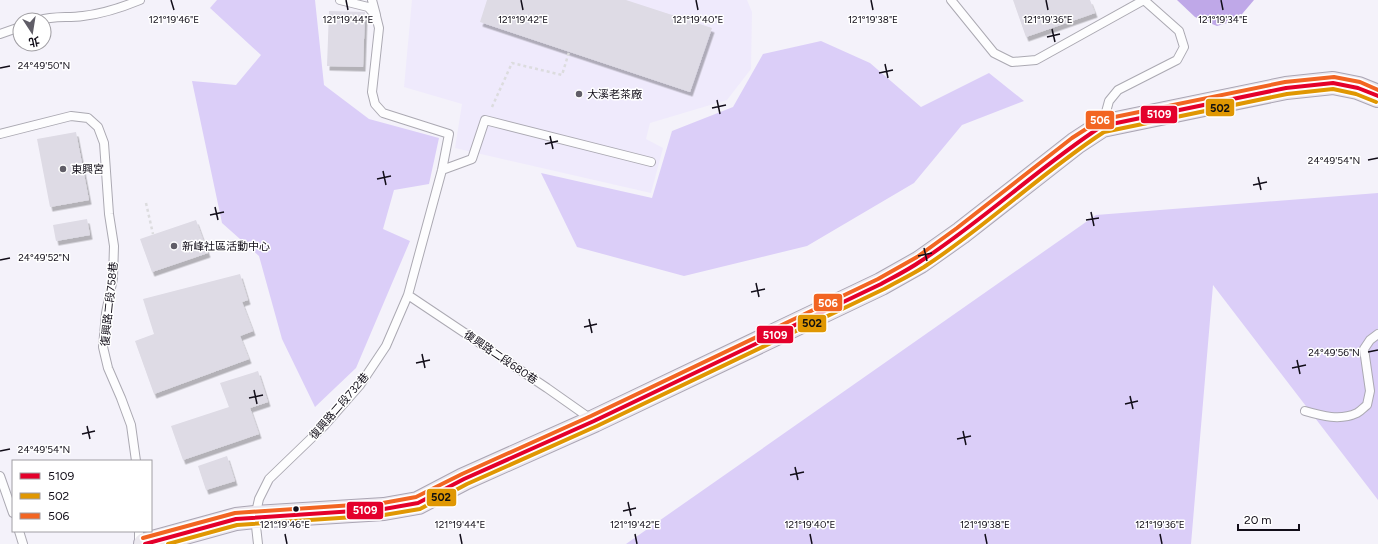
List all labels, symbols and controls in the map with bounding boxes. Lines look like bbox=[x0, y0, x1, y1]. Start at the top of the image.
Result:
north arrow bbox=[12, 12, 52, 52]
text: 121°19'46"E bbox=[149, 13, 199, 26]
text: 121°19'44"E bbox=[323, 13, 374, 26]
text: 121°19'42"E bbox=[498, 13, 548, 26]
text: 121°19'40"E bbox=[672, 13, 724, 26]
text: 121°19'38"E bbox=[848, 13, 898, 26]
text: 121°19'36"E bbox=[1023, 13, 1073, 26]
text: 121°19'34"E bbox=[1198, 13, 1248, 26]
text: 北 bbox=[27, 34, 41, 49]
text: 24°49'50"N bbox=[18, 59, 70, 72]
place label: 大溪老茶廠 bbox=[587, 88, 642, 101]
marker: 大溪老茶廠 bbox=[574, 89, 584, 99]
line badge: 502 bbox=[1205, 98, 1235, 117]
text: 502 bbox=[1210, 102, 1230, 115]
line badge: 5109 bbox=[1140, 105, 1178, 124]
text: 5109 bbox=[1147, 108, 1171, 121]
line badge: 506 bbox=[1085, 110, 1115, 130]
text: 506 bbox=[1090, 114, 1111, 127]
text: 24°49'54"N bbox=[1308, 154, 1360, 167]
place label: 東興宮 bbox=[71, 163, 104, 176]
marker: 東興宮 bbox=[58, 164, 68, 174]
place label: 新峰社區活動中心 bbox=[182, 240, 270, 253]
marker: 新峰社區活動中心 bbox=[169, 241, 179, 251]
text: 24°49'52"N bbox=[18, 251, 70, 264]
street label: 復興路二段758巷 bbox=[99, 261, 120, 347]
line badge: 506 bbox=[813, 293, 843, 312]
text: 506 bbox=[818, 297, 839, 310]
line badge: 502 bbox=[797, 314, 827, 333]
text: 502 bbox=[802, 317, 822, 330]
line badge: 5109 bbox=[756, 325, 794, 344]
street label: 復興路二段680巷 bbox=[461, 328, 540, 387]
text: 5109 bbox=[763, 329, 787, 342]
text: 24°49'56"N bbox=[1308, 346, 1360, 359]
street label: 復興路二段732巷 bbox=[307, 370, 372, 442]
text: 24°49'54"N bbox=[18, 443, 70, 456]
legend bbox=[12, 460, 152, 532]
text: 5109 bbox=[48, 469, 75, 483]
line badge: 502 bbox=[426, 488, 457, 507]
text: 502 bbox=[48, 489, 69, 503]
text: 502 bbox=[431, 491, 451, 504]
line badge: 5109 bbox=[346, 501, 384, 520]
unlabelled marker bbox=[291, 504, 301, 514]
text: 5109 bbox=[353, 504, 377, 517]
scale bar bbox=[1238, 506, 1299, 532]
text: 506 bbox=[48, 509, 70, 523]
text: 20 m bbox=[1244, 513, 1272, 527]
text: 121°19'46"E bbox=[260, 518, 310, 531]
text: 121°19'44"E bbox=[435, 518, 486, 531]
text: 121°19'42"E bbox=[610, 518, 660, 531]
text: 121°19'40"E bbox=[784, 518, 836, 531]
text: 121°19'38"E bbox=[960, 518, 1010, 531]
text: 121°19'36"E bbox=[1135, 518, 1185, 531]

